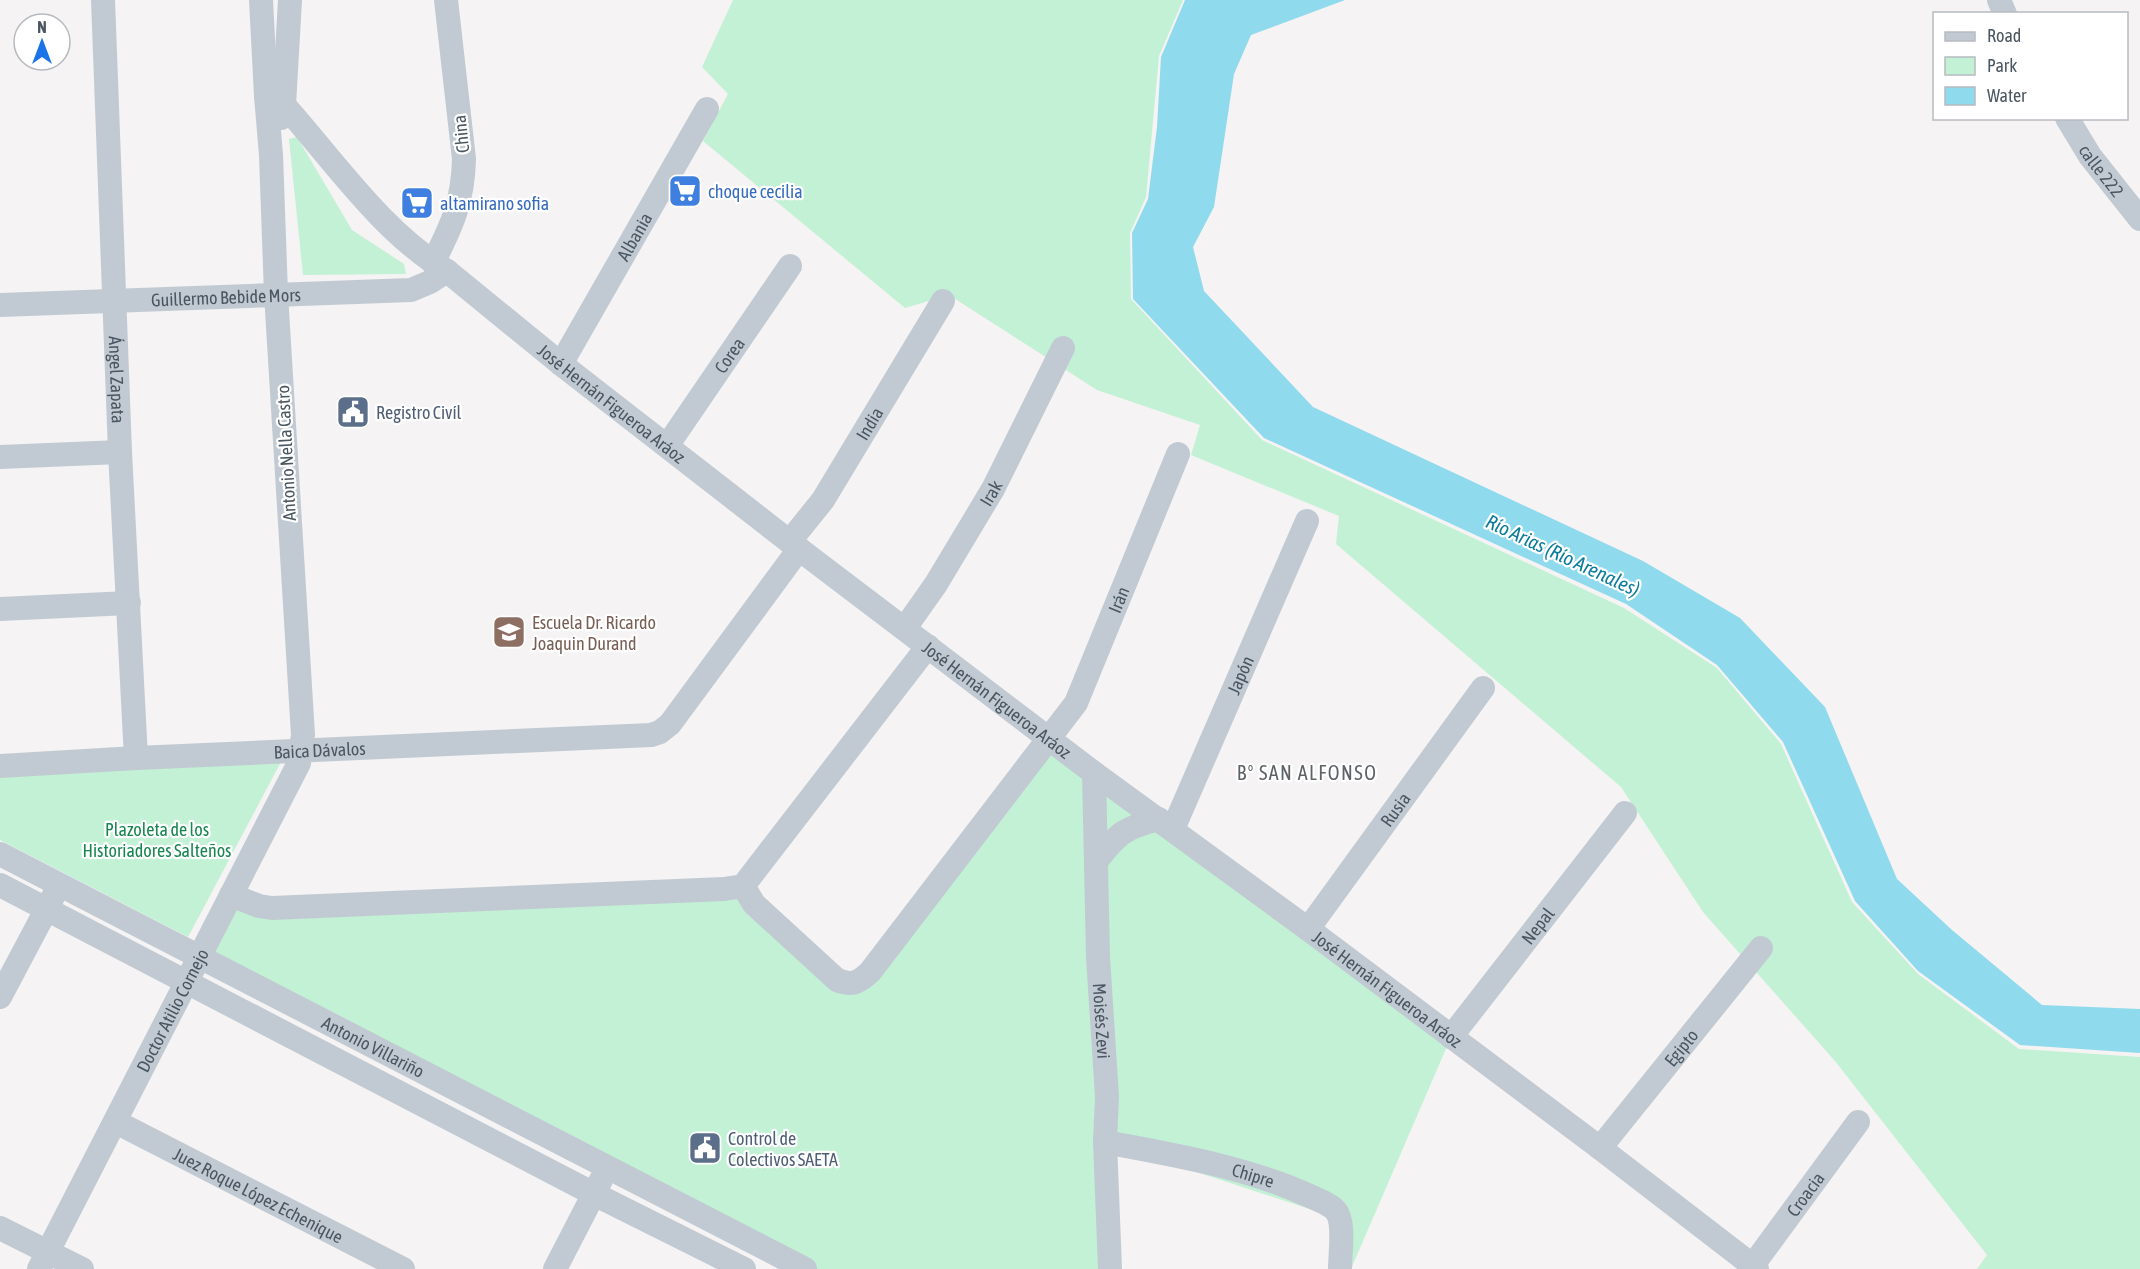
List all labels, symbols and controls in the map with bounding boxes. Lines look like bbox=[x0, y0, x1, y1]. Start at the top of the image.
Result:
north arrow bbox=[12, 12, 72, 72]
legend bbox=[1933, 12, 2128, 120]
text: N bbox=[37, 18, 47, 36]
text: Road bbox=[1987, 25, 2021, 46]
text: Park bbox=[1987, 55, 2017, 76]
text: Water bbox=[1987, 85, 2027, 106]
street label: China bbox=[449, 114, 473, 154]
street label: calle 222 bbox=[2075, 141, 2129, 201]
supermarket icon: choque cecilia bbox=[667, 173, 703, 209]
place label: choque cecilia bbox=[708, 181, 803, 202]
supermarket icon: altamirano sofia bbox=[399, 185, 435, 221]
place label: altamirano sofia bbox=[440, 193, 549, 214]
street label: Albania bbox=[612, 209, 656, 264]
street label: Guillermo Bebide Mors bbox=[151, 284, 301, 310]
street label: Corea bbox=[710, 333, 749, 377]
street label: Ángel Zapata bbox=[105, 336, 129, 424]
street label: José Hernán Figueroa Aráoz bbox=[534, 339, 690, 468]
street label: Antonio Nella Castro bbox=[272, 385, 300, 521]
public building icon: Registro Civíl bbox=[335, 394, 371, 430]
place label: Registro Civíl bbox=[376, 402, 462, 423]
street label: India bbox=[851, 403, 887, 444]
street label: Irak bbox=[975, 477, 1006, 509]
water label: Río Arias (Río Arenales) bbox=[1483, 509, 1643, 601]
street label: Irán bbox=[1104, 583, 1133, 616]
place label: Escuela Dr. Ricardo Joaquin Durand bbox=[532, 612, 656, 654]
school or university icon: Escuela Dr. Ricardo Joaquin Durand bbox=[491, 614, 527, 650]
street label: José Hernán Figueroa Aráoz bbox=[919, 636, 1076, 763]
street label: Japón bbox=[1222, 652, 1258, 697]
street label: Baica Dávalos bbox=[273, 737, 366, 762]
district label: B° SAN ALFONSO bbox=[1237, 761, 1377, 784]
street label: Rusia bbox=[1376, 788, 1414, 830]
park label: Plazoleta de los Historiadores Salteños bbox=[83, 819, 231, 861]
street label: Nepal bbox=[1517, 903, 1558, 948]
street label: José Hernán Figueroa Aráoz bbox=[1309, 926, 1467, 1052]
street label: Doctor Atilio Cornejo bbox=[132, 945, 212, 1075]
street label: Moisés Zevi bbox=[1089, 982, 1115, 1059]
street label: Antonio Villariño bbox=[319, 1011, 428, 1082]
street label: Egipto bbox=[1660, 1025, 1702, 1070]
place label: Control de Colectivos SAETA bbox=[728, 1128, 838, 1170]
public building icon: Control de Colectivos SAETA bbox=[687, 1130, 723, 1166]
street label: Juez Roque López Echenique bbox=[170, 1143, 347, 1247]
street label: Chipre bbox=[1230, 1159, 1277, 1191]
street label: Croacia bbox=[1782, 1168, 1828, 1220]

